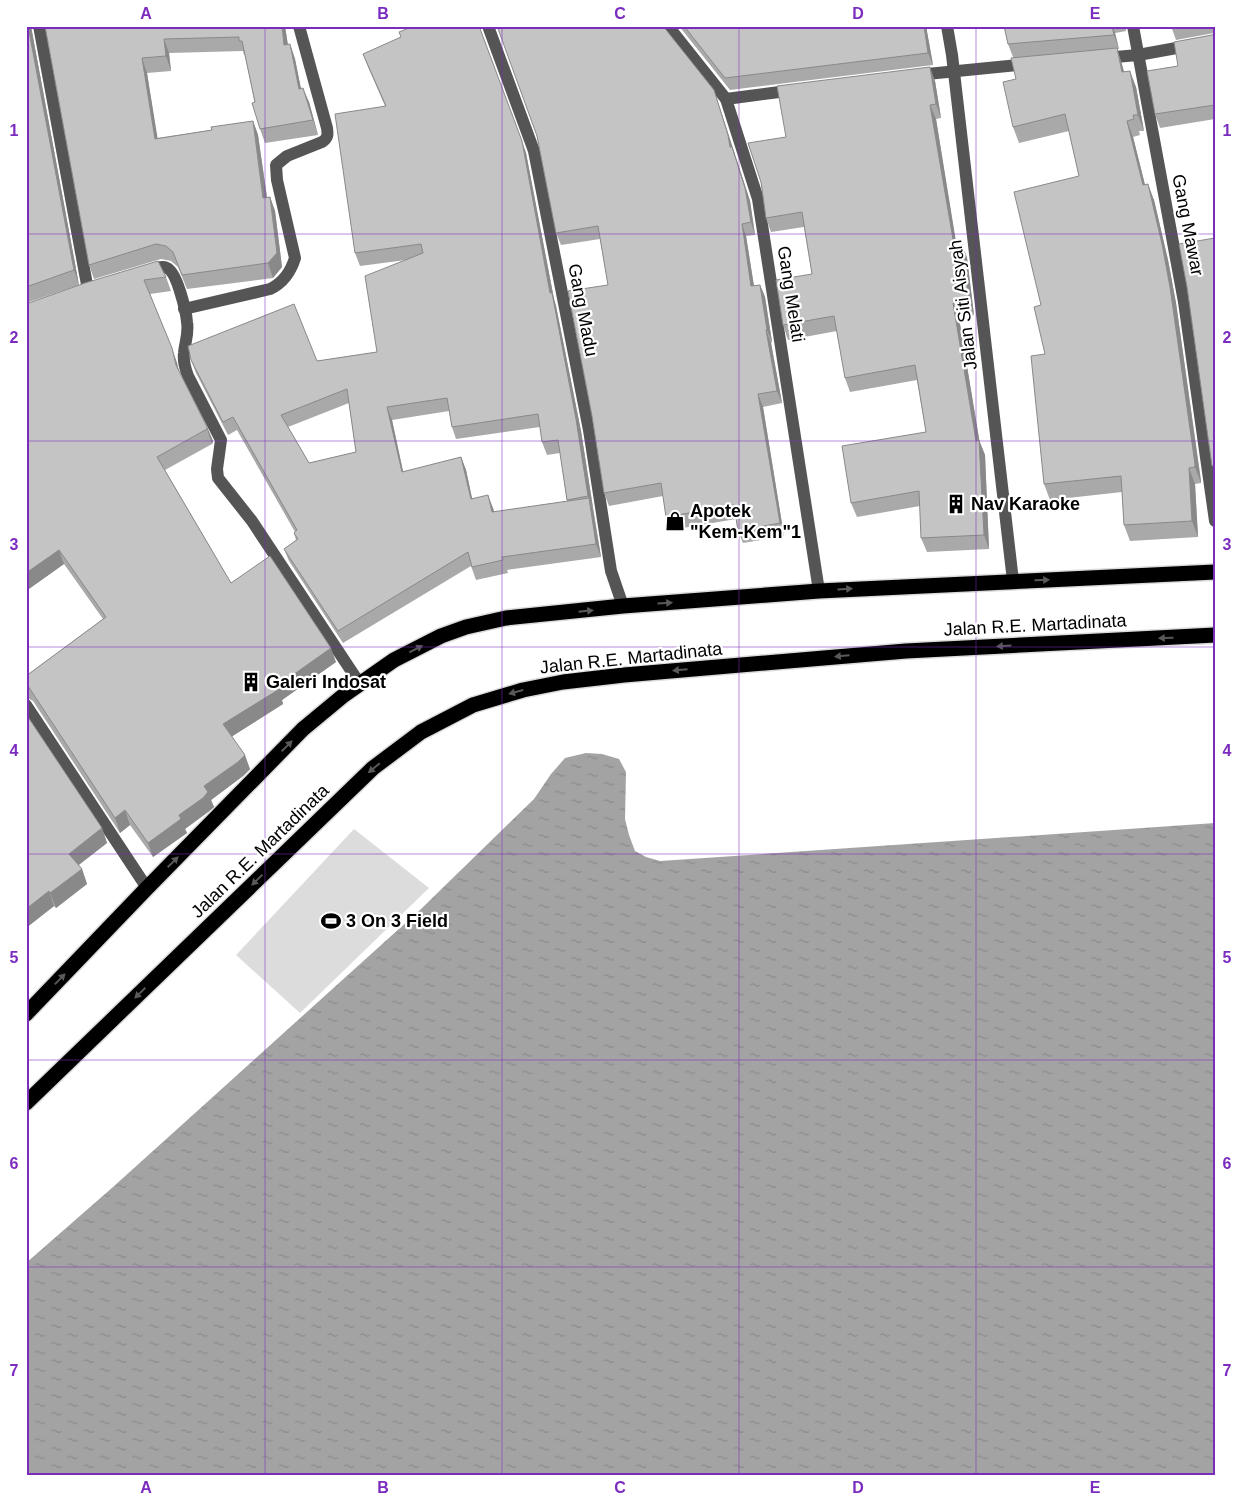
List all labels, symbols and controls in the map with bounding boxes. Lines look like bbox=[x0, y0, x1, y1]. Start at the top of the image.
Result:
text: A bbox=[140, 5, 152, 22]
text: B bbox=[377, 5, 389, 22]
text: C bbox=[614, 5, 626, 22]
text: D bbox=[852, 5, 864, 22]
text: E bbox=[1090, 5, 1101, 22]
text: 1 bbox=[10, 122, 19, 139]
text: 1 bbox=[1223, 122, 1232, 139]
street label: Gang Mawar bbox=[1168, 173, 1208, 277]
street label: Jalan Siti Aisyah bbox=[945, 239, 981, 371]
street label: Gang Melati bbox=[774, 245, 808, 343]
street label: Gang Madu bbox=[564, 262, 602, 358]
text: 2 bbox=[10, 329, 19, 346]
text: 2 bbox=[1223, 329, 1232, 346]
building icon: Nav Karaoke bbox=[945, 493, 967, 515]
place label: Nav Karaoke bbox=[971, 494, 1080, 514]
place label: Apotek "Kem-Kem"1 bbox=[690, 501, 801, 542]
shop icon: Apotek "Kem-Kem"1 bbox=[664, 510, 686, 532]
text: 3 bbox=[10, 536, 19, 553]
text: 3 bbox=[1223, 536, 1232, 553]
one-way arrow bbox=[1034, 575, 1050, 583]
one-way arrow bbox=[837, 585, 853, 593]
one-way arrow bbox=[657, 598, 673, 606]
one-way arrow bbox=[578, 606, 594, 614]
street label: Jalan R.E. Martadinata bbox=[943, 610, 1128, 640]
one-way arrow bbox=[1158, 634, 1174, 642]
street label: Jalan R.E. Martadinata bbox=[539, 638, 724, 678]
one-way arrow bbox=[995, 642, 1011, 650]
one-way arrow bbox=[409, 644, 423, 652]
one-way arrow bbox=[833, 653, 849, 661]
one-way arrow bbox=[671, 667, 687, 675]
building icon: Galeri Indosat bbox=[240, 671, 262, 693]
place label: Galeri Indosat bbox=[266, 672, 386, 692]
one-way arrow bbox=[508, 689, 523, 697]
one-way arrow bbox=[281, 740, 293, 752]
text: 4 bbox=[10, 742, 19, 759]
text: 4 bbox=[1223, 742, 1232, 759]
one-way arrow bbox=[368, 762, 380, 774]
street label: Jalan R.E. Martadinata bbox=[187, 780, 334, 922]
one-way arrow bbox=[167, 856, 179, 868]
one-way arrow bbox=[251, 874, 263, 886]
sports icon: 3 On 3 Field bbox=[320, 910, 342, 932]
place label: 3 On 3 Field bbox=[346, 911, 448, 931]
text: 5 bbox=[10, 949, 19, 966]
text: 5 bbox=[1223, 949, 1232, 966]
one-way arrow bbox=[54, 973, 66, 985]
one-way arrow bbox=[134, 987, 146, 999]
text: 6 bbox=[10, 1155, 19, 1172]
text: 6 bbox=[1223, 1155, 1232, 1172]
text: 7 bbox=[10, 1362, 19, 1379]
text: 7 bbox=[1223, 1362, 1232, 1379]
text: A bbox=[140, 1479, 152, 1496]
text: B bbox=[377, 1479, 389, 1496]
text: C bbox=[614, 1479, 626, 1496]
text: D bbox=[852, 1479, 864, 1496]
text: E bbox=[1090, 1479, 1101, 1496]

